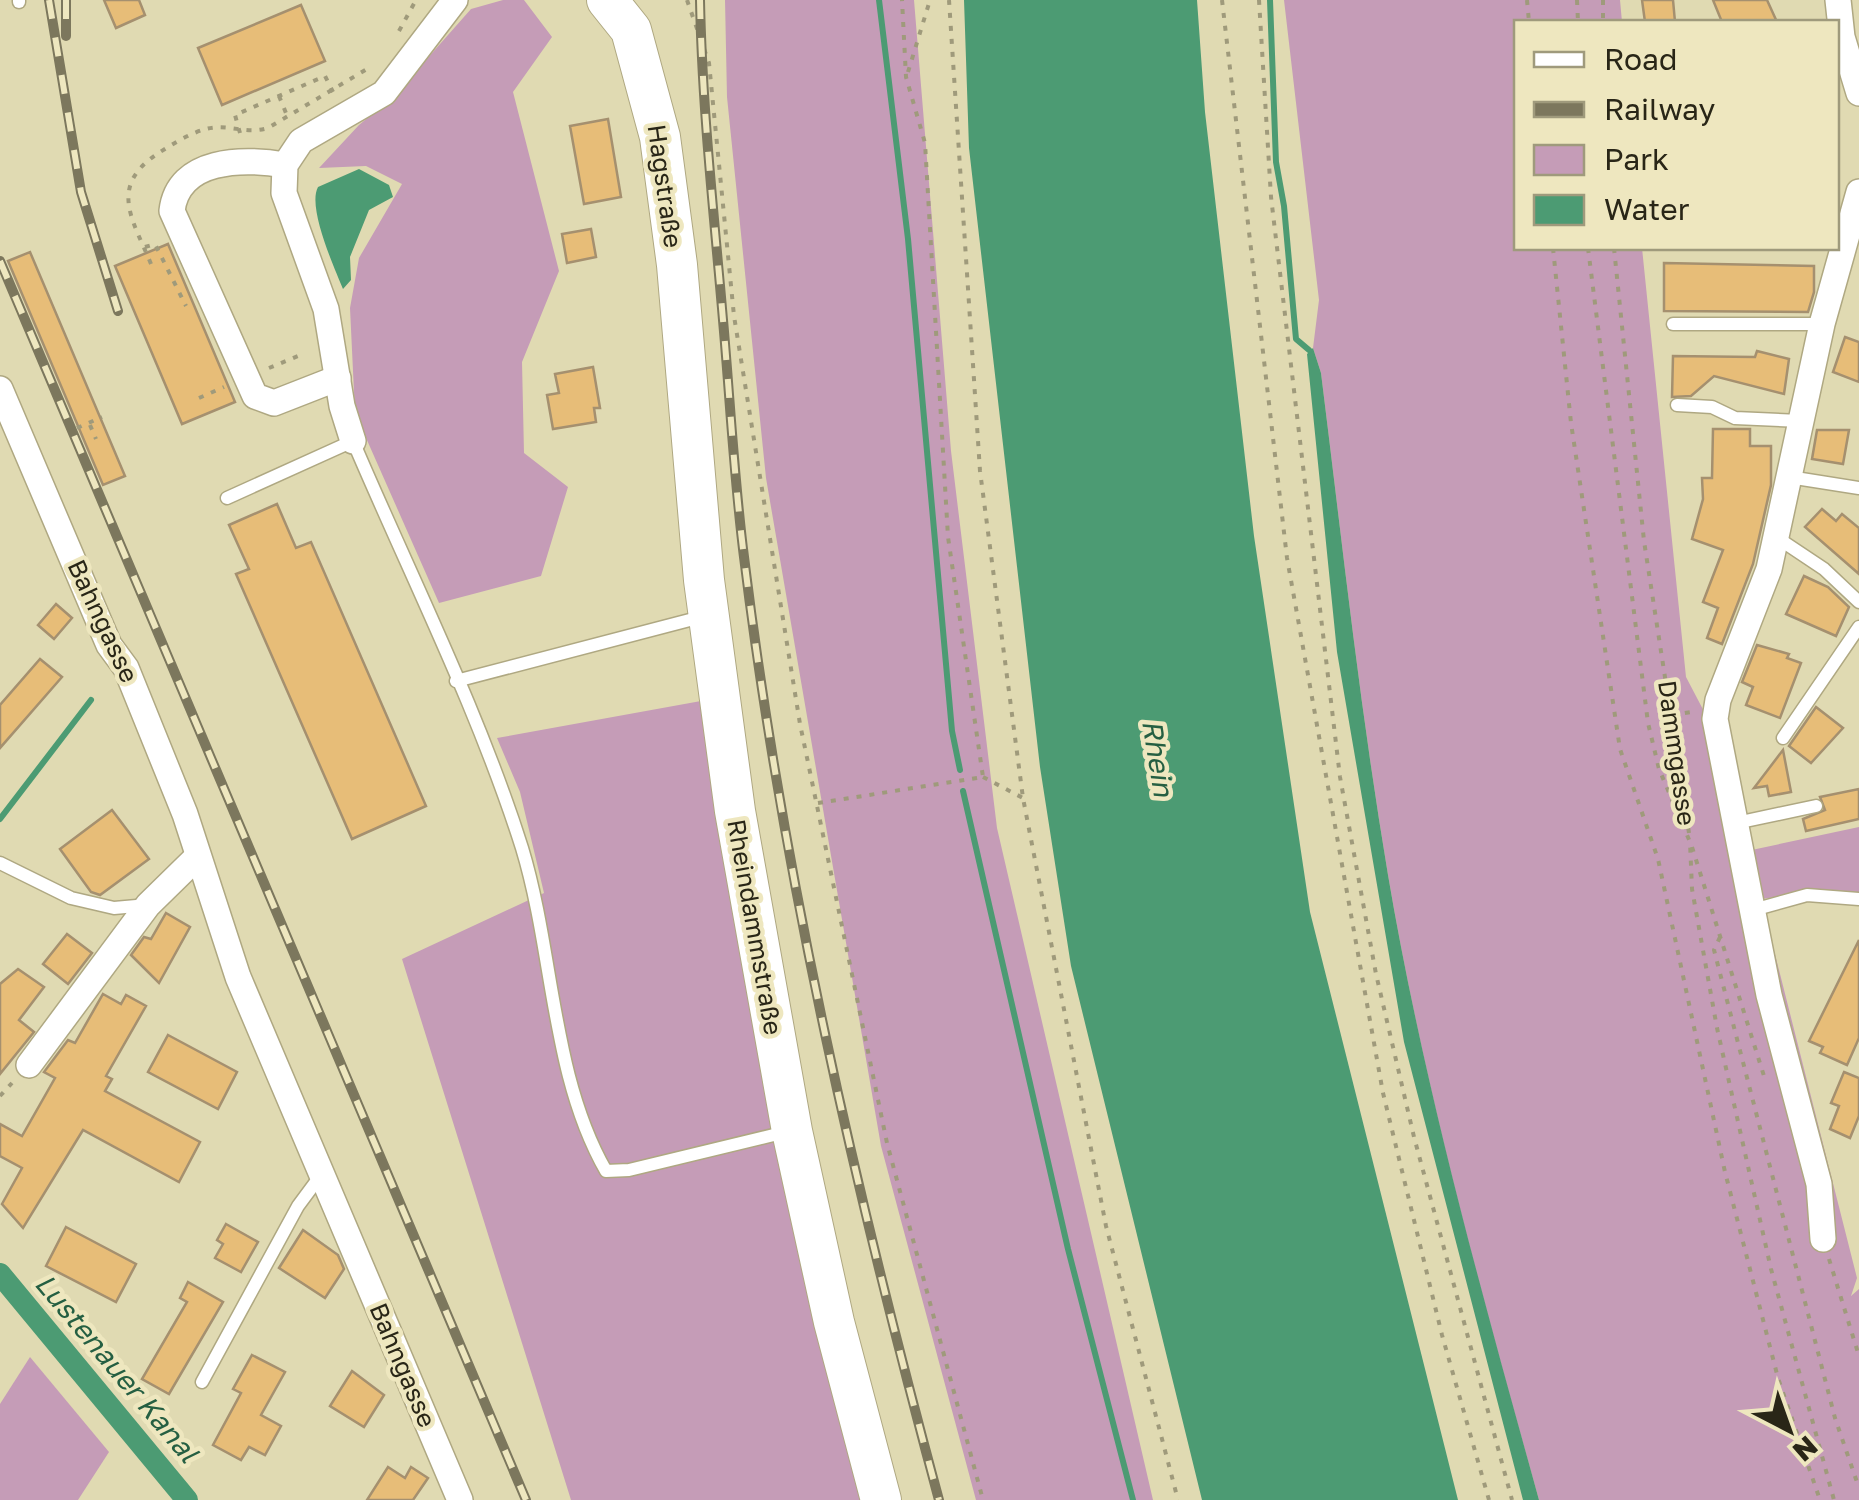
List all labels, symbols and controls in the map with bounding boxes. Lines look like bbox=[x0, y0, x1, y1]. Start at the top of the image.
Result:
legend bbox=[1514, 20, 1839, 250]
text: Road bbox=[1604, 41, 1678, 77]
text: Railway bbox=[1604, 91, 1715, 127]
street label: Hagstraße bbox=[641, 122, 690, 250]
text: Park bbox=[1604, 141, 1669, 177]
text: Water bbox=[1604, 191, 1690, 227]
street label: Bahngasse bbox=[61, 554, 145, 687]
street label: Dammgasse bbox=[1652, 678, 1703, 828]
water label: Rhein bbox=[1136, 717, 1181, 800]
street label: Rheindammstraße bbox=[721, 817, 790, 1037]
water label: Lustenauer Kanal bbox=[29, 1267, 206, 1469]
street label: Bahngasse bbox=[363, 1298, 444, 1432]
north arrow bbox=[1739, 1380, 1839, 1480]
text: N bbox=[1787, 1430, 1825, 1469]

